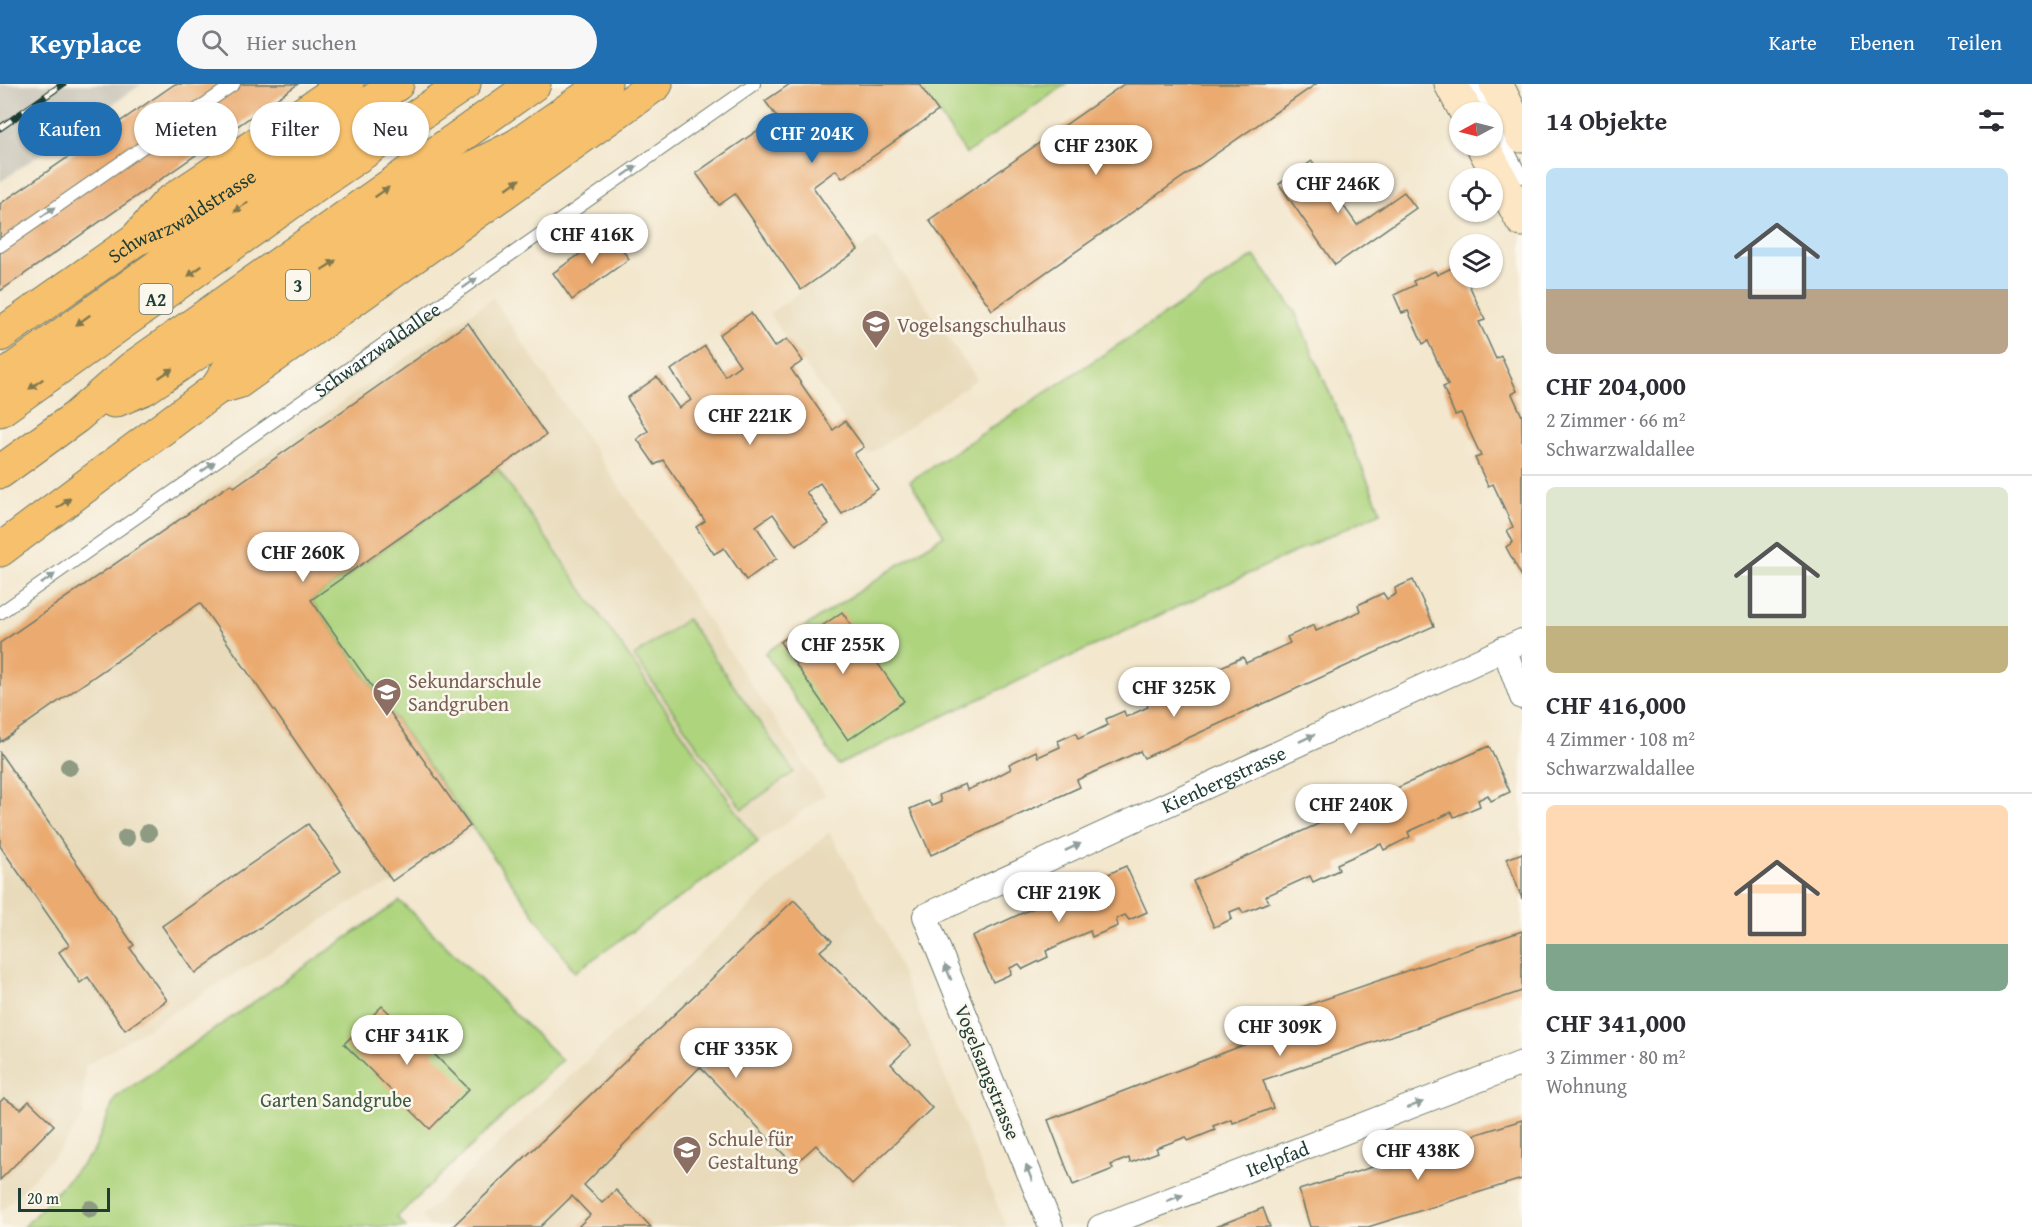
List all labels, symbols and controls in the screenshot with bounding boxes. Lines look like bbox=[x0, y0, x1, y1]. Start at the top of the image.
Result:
search box bbox=[177, 15, 597, 69]
text: Keyplace bbox=[30, 22, 141, 63]
icon: search bbox=[198, 26, 231, 59]
text: Hier suchen bbox=[246, 26, 357, 58]
text: Karte bbox=[1769, 27, 1817, 58]
text: Ebenen bbox=[1850, 27, 1915, 58]
text: Teilen bbox=[1948, 27, 2002, 58]
text: 14 Objekte bbox=[1546, 101, 1667, 140]
chip: Kaufen bbox=[18, 102, 122, 156]
chip: Mieten bbox=[134, 102, 238, 156]
chip: Filter bbox=[250, 102, 340, 156]
chip: Neu bbox=[352, 102, 429, 156]
north arrow bbox=[1449, 102, 1503, 156]
map controls bbox=[1449, 102, 1503, 288]
icon: filters bbox=[1975, 104, 2008, 137]
pin: CHF 204K bbox=[750, 113, 874, 164]
text: CHF 204K bbox=[770, 118, 854, 147]
pin: CHF 230K bbox=[1034, 125, 1158, 176]
text: CHF 230K bbox=[1054, 130, 1138, 159]
street label: Schwarzwaldstrasse bbox=[101, 161, 261, 269]
pin: CHF 246K bbox=[1276, 163, 1400, 214]
one-way arrow bbox=[622, 166, 638, 177]
text: CHF 246K bbox=[1296, 168, 1380, 197]
button: locate bbox=[1449, 168, 1503, 222]
one-way arrow bbox=[504, 178, 520, 190]
one-way arrow bbox=[373, 186, 389, 198]
one-way arrow bbox=[234, 200, 249, 212]
one-way arrow bbox=[40, 206, 56, 218]
icon: home bbox=[1723, 207, 1831, 315]
pin: CHF 416K bbox=[530, 214, 654, 265]
text: CHF 416K bbox=[550, 219, 634, 248]
button: layers bbox=[1449, 234, 1503, 288]
one-way arrow bbox=[320, 259, 336, 271]
one-way arrow bbox=[188, 265, 204, 277]
road number: 3 bbox=[286, 270, 310, 300]
one-way arrow bbox=[462, 277, 478, 289]
road number: A2 bbox=[140, 284, 172, 314]
street label: Schwarzwaldallee bbox=[307, 294, 446, 403]
school or university icon: Vogelsangschulhaus bbox=[860, 308, 892, 350]
place label: Vogelsangschulhaus bbox=[897, 310, 1066, 339]
one-way arrow bbox=[75, 314, 91, 326]
text: CHF 204,000 bbox=[1546, 366, 1686, 405]
one-way arrow bbox=[158, 367, 174, 379]
one-way arrow bbox=[29, 378, 45, 390]
pin: CHF 221K bbox=[688, 395, 812, 446]
text: CHF 221K bbox=[708, 400, 792, 429]
text: 2 Zimmer · 66 m² bbox=[1546, 405, 1685, 434]
text: Schwarzwaldallee bbox=[1546, 434, 1695, 463]
one-way arrow bbox=[199, 461, 215, 473]
one-way arrow bbox=[57, 498, 72, 510]
icon: home bbox=[1723, 526, 1831, 634]
pin: CHF 260K bbox=[241, 532, 365, 583]
text: CHF 260K bbox=[261, 537, 345, 566]
one-way arrow bbox=[39, 573, 55, 585]
pin: CHF 255K bbox=[781, 624, 905, 675]
text: CHF 255K bbox=[801, 629, 885, 658]
place label: Sekundarschule Sandgruben bbox=[408, 666, 541, 718]
pin: CHF 325K bbox=[1112, 667, 1236, 718]
text: CHF 325K bbox=[1132, 672, 1216, 701]
school or university icon: Sekundarschule Sandgruben bbox=[371, 676, 403, 718]
text: CHF 416,000 bbox=[1546, 685, 1686, 724]
text: 4 Zimmer · 108 m² bbox=[1546, 724, 1695, 753]
one-way arrow bbox=[1299, 734, 1316, 743]
street label: Kienbergstrasse bbox=[1156, 737, 1290, 820]
text: Schwarzwaldallee bbox=[1546, 753, 1695, 782]
pin: CHF 240K bbox=[1289, 784, 1413, 835]
text: CHF 240K bbox=[1309, 789, 1393, 818]
one-way arrow bbox=[1065, 842, 1083, 852]
icon: home bbox=[1723, 844, 1831, 952]
pin: CHF 219K bbox=[997, 872, 1121, 923]
text: CHF 219K bbox=[1017, 877, 1101, 906]
one-way arrow bbox=[943, 963, 953, 981]
street label: Vogelsangstrasse bbox=[948, 1000, 1028, 1144]
text: CHF 341,000 bbox=[1546, 1003, 1686, 1042]
pin: CHF 309K bbox=[1218, 1006, 1342, 1057]
text: CHF 309K bbox=[1238, 1011, 1322, 1040]
pin: CHF 341K bbox=[345, 1015, 469, 1066]
text: CHF 341K bbox=[365, 1020, 449, 1049]
pin: CHF 335K bbox=[674, 1028, 798, 1079]
text: CHF 335K bbox=[694, 1033, 778, 1062]
text: 3 Zimmer · 80 m² bbox=[1546, 1042, 1685, 1071]
text: Wohnung bbox=[1546, 1071, 1627, 1100]
park label: Garten Sandgrube bbox=[260, 1085, 412, 1114]
one-way arrow bbox=[1406, 1100, 1424, 1109]
place label: Schule für Gestaltung bbox=[708, 1124, 798, 1176]
pin: CHF 438K bbox=[1356, 1130, 1480, 1181]
street label: Itelpfad bbox=[1241, 1133, 1313, 1184]
school or university icon: Schule für Gestaltung bbox=[671, 1134, 703, 1176]
text: CHF 438K bbox=[1376, 1135, 1460, 1164]
one-way arrow bbox=[1024, 1163, 1034, 1181]
scale bar bbox=[18, 1185, 110, 1212]
text: 20 m bbox=[27, 1186, 59, 1210]
one-way arrow bbox=[1166, 1193, 1184, 1203]

